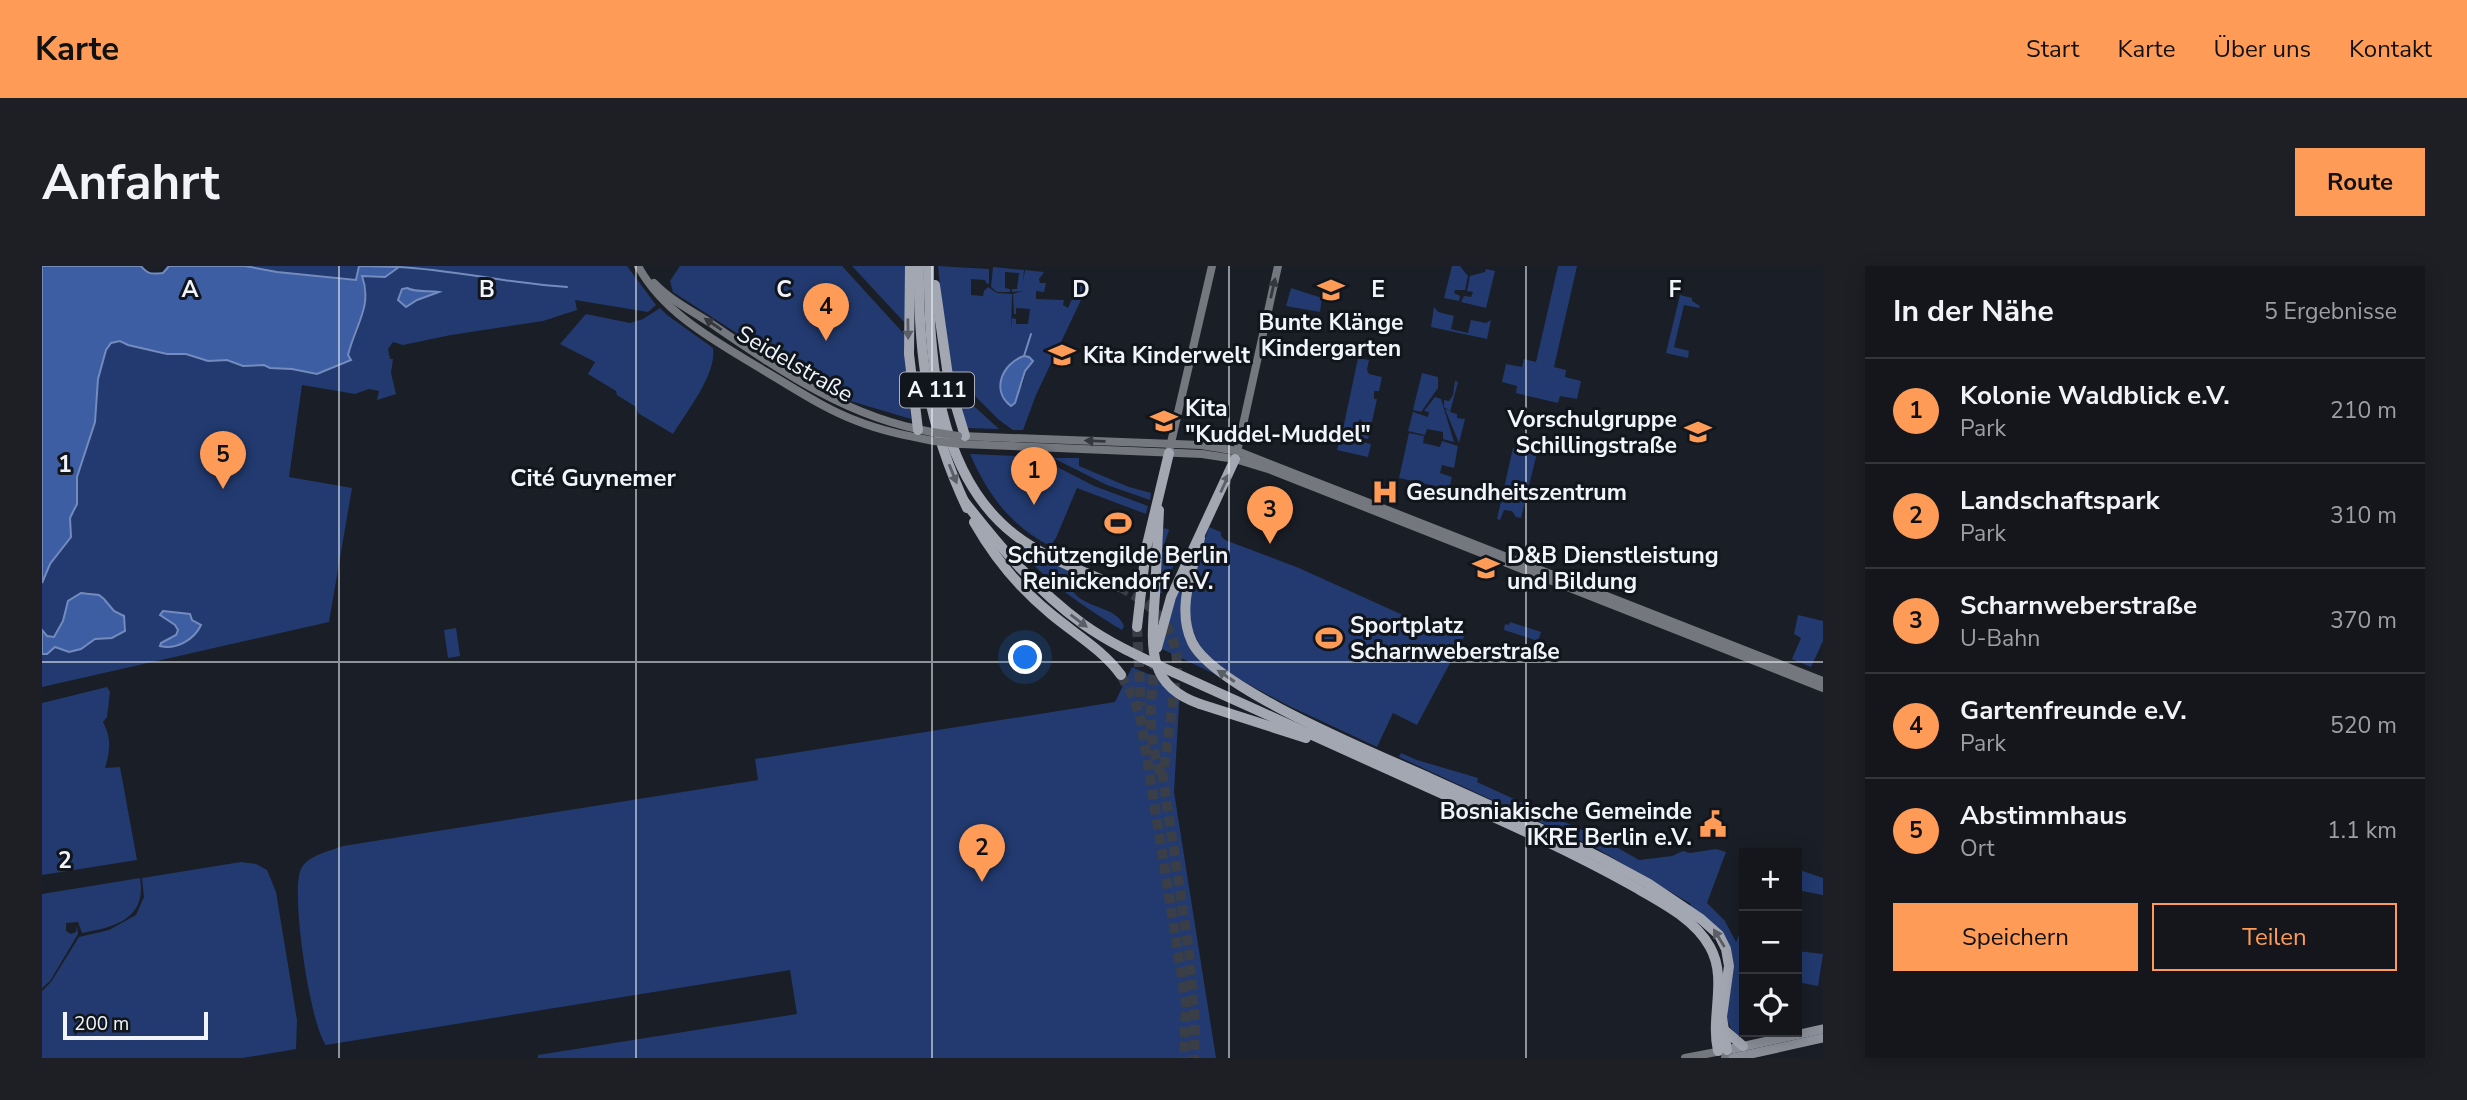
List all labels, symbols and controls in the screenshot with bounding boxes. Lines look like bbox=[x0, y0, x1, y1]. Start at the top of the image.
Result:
text: Karte bbox=[35, 27, 119, 72]
text: Start bbox=[2026, 33, 2079, 65]
text: Karte bbox=[2117, 33, 2175, 65]
text: Über uns bbox=[2213, 33, 2311, 65]
text: Kontakt bbox=[2349, 33, 2432, 65]
button: Route bbox=[2295, 148, 2425, 216]
text: Anfahrt bbox=[42, 149, 220, 216]
text: A bbox=[181, 274, 199, 305]
text: B bbox=[479, 274, 495, 305]
text: C bbox=[776, 274, 792, 305]
text: D bbox=[1072, 274, 1090, 305]
text: E bbox=[1371, 274, 1385, 305]
text: F bbox=[1669, 274, 1682, 305]
school or university icon: Bunte Klänge Kindergarten bbox=[1316, 275, 1346, 305]
one-way arrow bbox=[1268, 277, 1279, 299]
pin: 4 bbox=[803, 283, 849, 341]
text: In der Nähe bbox=[1893, 291, 2054, 332]
text: 5 Ergebnisse bbox=[2264, 296, 2397, 327]
place label: Bunte Klänge Kindergarten bbox=[1259, 307, 1404, 364]
one-way arrow bbox=[703, 318, 722, 331]
street label: Seidelstraße bbox=[731, 318, 859, 410]
one-way arrow bbox=[902, 318, 914, 340]
school or university icon: Kita Kinderwelt bbox=[1047, 340, 1077, 370]
place label: Kita Kinderwelt bbox=[1083, 340, 1250, 371]
road number: A 111 bbox=[900, 372, 974, 408]
text: Kolonie Waldblick e.V. bbox=[1960, 378, 2230, 413]
place label: Kita "Kuddel-Muddel" bbox=[1185, 393, 1371, 450]
text: 1 bbox=[1909, 395, 1923, 426]
text: 210 m bbox=[2330, 395, 2397, 426]
place label: Vorschulgruppe Schillingstraße bbox=[1507, 404, 1677, 461]
school or university icon: Kita "Kuddel-Muddel" bbox=[1149, 406, 1179, 436]
text: Park bbox=[1960, 413, 2006, 444]
school or university icon: Vorschulgruppe Schillingstraße bbox=[1683, 417, 1713, 447]
pin: 5 bbox=[200, 431, 246, 489]
one-way arrow bbox=[1084, 435, 1106, 447]
pin: 1 bbox=[1011, 447, 1057, 505]
text: 1 bbox=[58, 449, 72, 480]
district label: Cité Guynemer bbox=[510, 462, 676, 494]
one-way arrow bbox=[947, 464, 958, 485]
one-way arrow bbox=[1219, 473, 1231, 493]
hospital icon: Gesundheitszentrum bbox=[1370, 477, 1400, 507]
place label: Gesundheitszentrum bbox=[1406, 477, 1627, 508]
text: Landschaftspark bbox=[1960, 483, 2159, 518]
pin: 3 bbox=[1247, 486, 1293, 544]
text: 2 bbox=[1909, 500, 1923, 531]
text: 310 m bbox=[2330, 500, 2397, 531]
sports icon: Schützengilde Berlin Reinickendorf e.V. bbox=[1103, 508, 1133, 538]
text: Park bbox=[1960, 518, 2006, 549]
place label: Schützengilde Berlin Reinickendorf e.V. bbox=[1007, 540, 1229, 597]
place label: D&B Dienstleistung und Bildung bbox=[1507, 540, 1719, 597]
school or university icon: D&B Dienstleistung und Bildung bbox=[1471, 553, 1501, 583]
text: Scharnweberstraße bbox=[1960, 588, 2197, 623]
text: 3 bbox=[1909, 605, 1923, 636]
text: 370 m bbox=[2330, 605, 2397, 636]
place label: Sportplatz Scharnweberstraße bbox=[1350, 610, 1560, 667]
one-way arrow bbox=[1070, 613, 1088, 627]
sports icon: Sportplatz Scharnweberstraße bbox=[1314, 623, 1344, 653]
text: U-Bahn bbox=[1960, 623, 2040, 654]
your location bbox=[1008, 640, 1042, 674]
one-way arrow bbox=[1217, 670, 1236, 683]
text: Gartenfreunde e.V. bbox=[1960, 693, 2187, 728]
text: 4 bbox=[1909, 710, 1923, 741]
text: 520 m bbox=[2330, 710, 2397, 741]
text: Park bbox=[1960, 728, 2006, 759]
place label: Bosniakische Gemeinde IKRE Berlin e.V. bbox=[1440, 796, 1692, 853]
text: Abstimmhaus bbox=[1960, 798, 2127, 833]
public building icon: Bosniakische Gemeinde IKRE Berlin e.V. bbox=[1698, 809, 1728, 839]
text: 5 bbox=[1909, 815, 1923, 846]
text: 1.1 km bbox=[2327, 815, 2397, 846]
pin: 2 bbox=[959, 824, 1005, 882]
text: Ort bbox=[1960, 833, 1995, 864]
text: 2 bbox=[58, 845, 72, 876]
map controls bbox=[1739, 848, 1802, 1037]
button: + bbox=[1739, 848, 1802, 911]
button: Speichern bbox=[1893, 903, 2138, 971]
button: Teilen bbox=[2152, 903, 2397, 971]
button: − bbox=[1739, 911, 1802, 974]
one-way arrow bbox=[1713, 929, 1726, 948]
button: locate bbox=[1739, 974, 1802, 1037]
scale bar bbox=[63, 1009, 208, 1041]
text: 200 m bbox=[74, 1011, 129, 1037]

